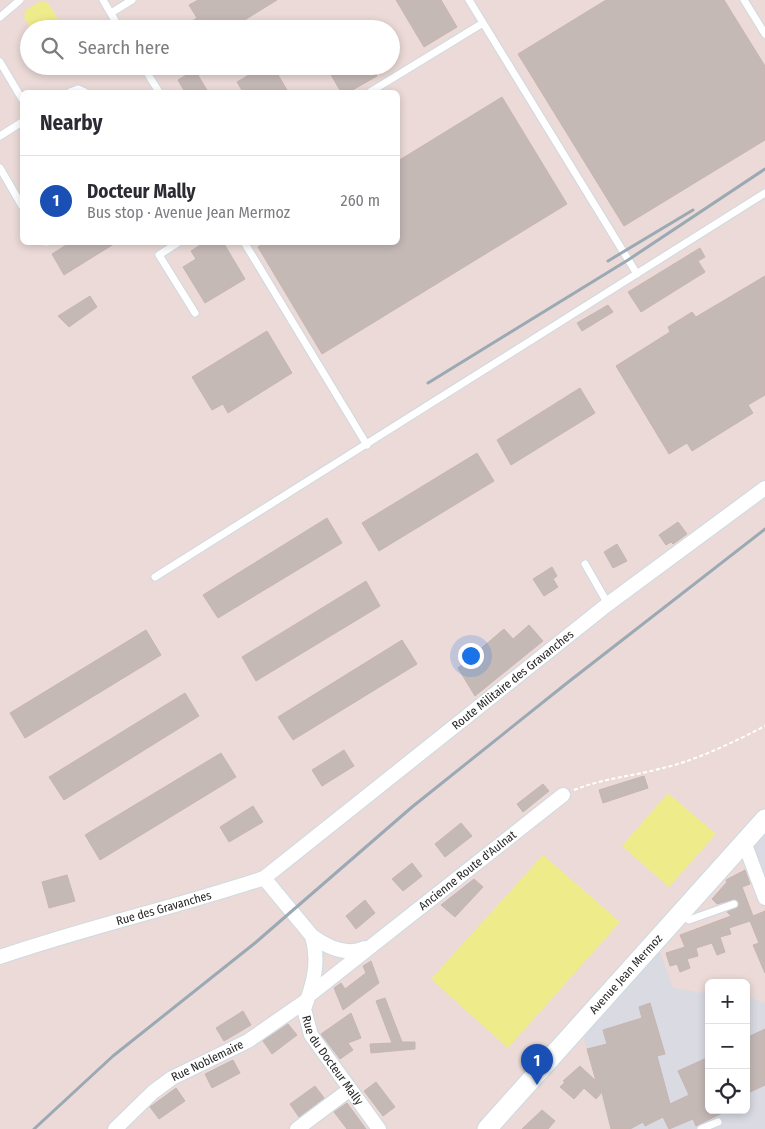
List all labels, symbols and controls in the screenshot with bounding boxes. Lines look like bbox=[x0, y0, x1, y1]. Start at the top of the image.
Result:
search box bbox=[20, 20, 400, 75]
icon: search bbox=[38, 34, 66, 62]
text: Search here bbox=[78, 36, 170, 59]
text: Nearby bbox=[40, 110, 102, 136]
text: Docteur Mally bbox=[87, 180, 196, 203]
text: 1 bbox=[53, 191, 59, 210]
text: 260 m bbox=[341, 191, 380, 210]
text: Bus stop · Avenue Jean Mermoz bbox=[87, 203, 290, 222]
street label: Route Militaire des Gravanches bbox=[449, 627, 576, 732]
your location bbox=[458, 643, 484, 669]
street label: Ancienne Route d'Aulnat bbox=[416, 828, 519, 913]
street label: Rue des Gravanches bbox=[115, 888, 213, 928]
street label: Avenue Jean Mermoz bbox=[587, 931, 665, 1017]
map controls bbox=[705, 979, 750, 1114]
button: + bbox=[705, 979, 750, 1024]
street label: Rue du Docteur Mally bbox=[299, 1014, 367, 1108]
button: − bbox=[705, 1024, 750, 1069]
street label: Rue Noblemaire bbox=[169, 1037, 246, 1084]
pin: 1 bbox=[521, 1044, 553, 1085]
button: locate bbox=[705, 1069, 750, 1114]

